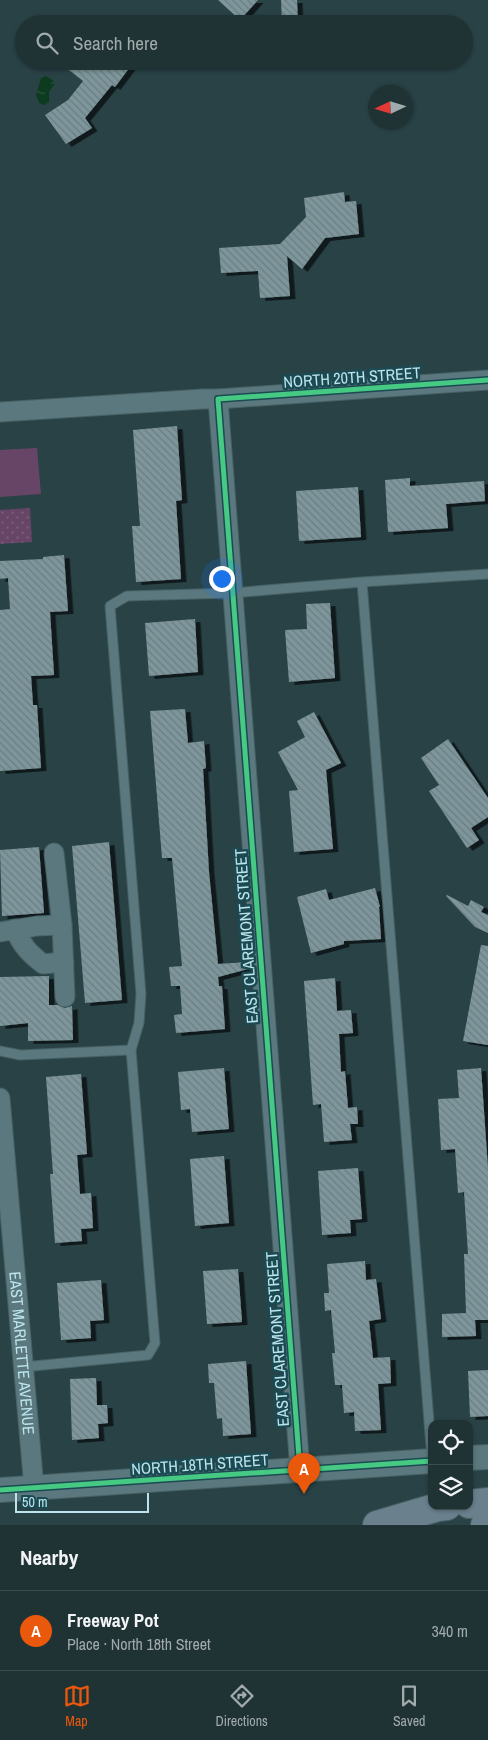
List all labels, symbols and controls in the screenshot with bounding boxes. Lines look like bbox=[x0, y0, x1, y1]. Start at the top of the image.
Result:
search box bbox=[15, 15, 473, 70]
icon: search bbox=[33, 29, 61, 57]
text: Search here bbox=[73, 30, 158, 56]
north arrow bbox=[368, 85, 413, 130]
street label: NORTH 20TH STREET bbox=[283, 361, 421, 393]
your location bbox=[209, 566, 235, 592]
street label: EAST CLAREMONT STREET bbox=[229, 848, 263, 1024]
street label: EAST CLAREMONT STREET bbox=[260, 1251, 294, 1427]
street label: EAST MARLETTE AVENUE bbox=[4, 1270, 40, 1436]
map controls bbox=[428, 1420, 473, 1510]
button: locate bbox=[428, 1420, 473, 1465]
street label: NORTH 18TH STREET bbox=[131, 1448, 269, 1480]
pin: A bbox=[288, 1453, 320, 1494]
button: layers bbox=[428, 1465, 473, 1510]
scale bar bbox=[15, 1490, 149, 1513]
text: 50 m bbox=[22, 1493, 48, 1511]
text: Nearby bbox=[20, 1543, 78, 1572]
text: Freeway Pot bbox=[67, 1607, 159, 1633]
text: A bbox=[31, 1620, 41, 1642]
text: 340 m bbox=[432, 1620, 468, 1642]
text: Place · North 18th Street bbox=[67, 1633, 211, 1655]
tab: Map bbox=[63, 1682, 91, 1730]
tab: Directions bbox=[216, 1682, 268, 1730]
tab: Saved bbox=[393, 1682, 425, 1730]

